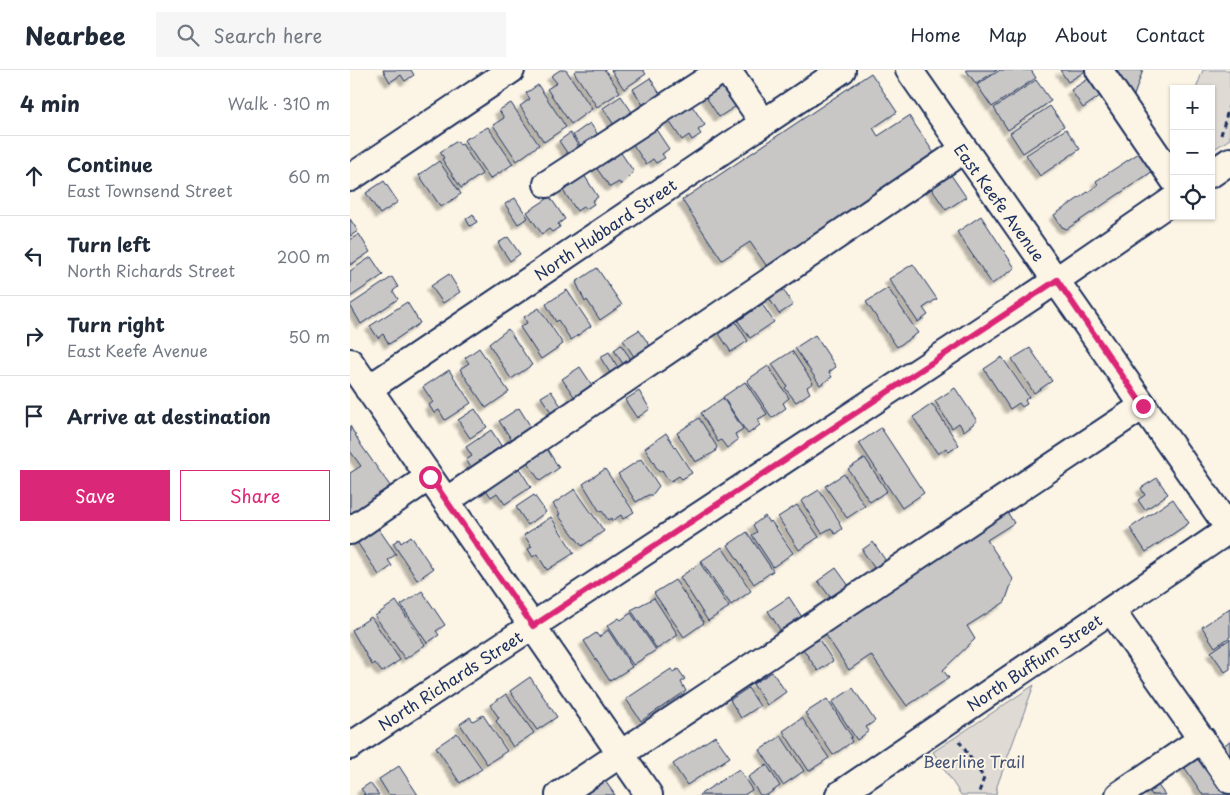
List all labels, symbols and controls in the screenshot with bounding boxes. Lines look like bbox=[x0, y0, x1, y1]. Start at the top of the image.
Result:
search box bbox=[156, 12, 506, 57]
text: Nearbee bbox=[25, 17, 126, 53]
icon: search bbox=[174, 21, 202, 49]
text: Search here bbox=[214, 21, 322, 49]
text: Home bbox=[910, 21, 960, 48]
text: Map bbox=[988, 21, 1027, 48]
text: About bbox=[1055, 21, 1107, 48]
text: Contact bbox=[1135, 21, 1205, 48]
map controls bbox=[1170, 85, 1215, 220]
button: + bbox=[1170, 85, 1215, 130]
text: 4 min bbox=[20, 87, 80, 119]
text: Walk · 310 m bbox=[228, 91, 330, 115]
button: − bbox=[1170, 130, 1215, 175]
street label: East Keefe Avenue bbox=[949, 138, 1051, 266]
text: Continue bbox=[67, 150, 153, 178]
icon: ahead bbox=[20, 162, 48, 190]
text: 60 m bbox=[288, 164, 330, 188]
street label: North Hubbard Street bbox=[529, 172, 681, 286]
button: locate bbox=[1170, 175, 1215, 220]
text: East Townsend Street bbox=[67, 178, 233, 202]
text: Turn left bbox=[67, 230, 151, 258]
icon: left bbox=[20, 242, 48, 270]
text: 200 m bbox=[277, 244, 330, 268]
text: North Richards Street bbox=[67, 258, 235, 282]
text: Turn right bbox=[67, 310, 165, 338]
icon: right bbox=[20, 322, 48, 350]
text: 50 m bbox=[289, 324, 330, 348]
text: East Keefe Avenue bbox=[67, 338, 208, 362]
route end bbox=[1132, 395, 1155, 418]
icon: arrive bbox=[20, 402, 48, 430]
text: Arrive at destination bbox=[67, 402, 271, 430]
route start bbox=[419, 466, 442, 489]
button: Save bbox=[20, 470, 170, 521]
button: Share bbox=[180, 470, 330, 521]
street label: North Buffum Street bbox=[961, 607, 1107, 716]
street label: North Richards Street bbox=[373, 624, 527, 736]
park label: Beerline Trail bbox=[923, 749, 1025, 773]

